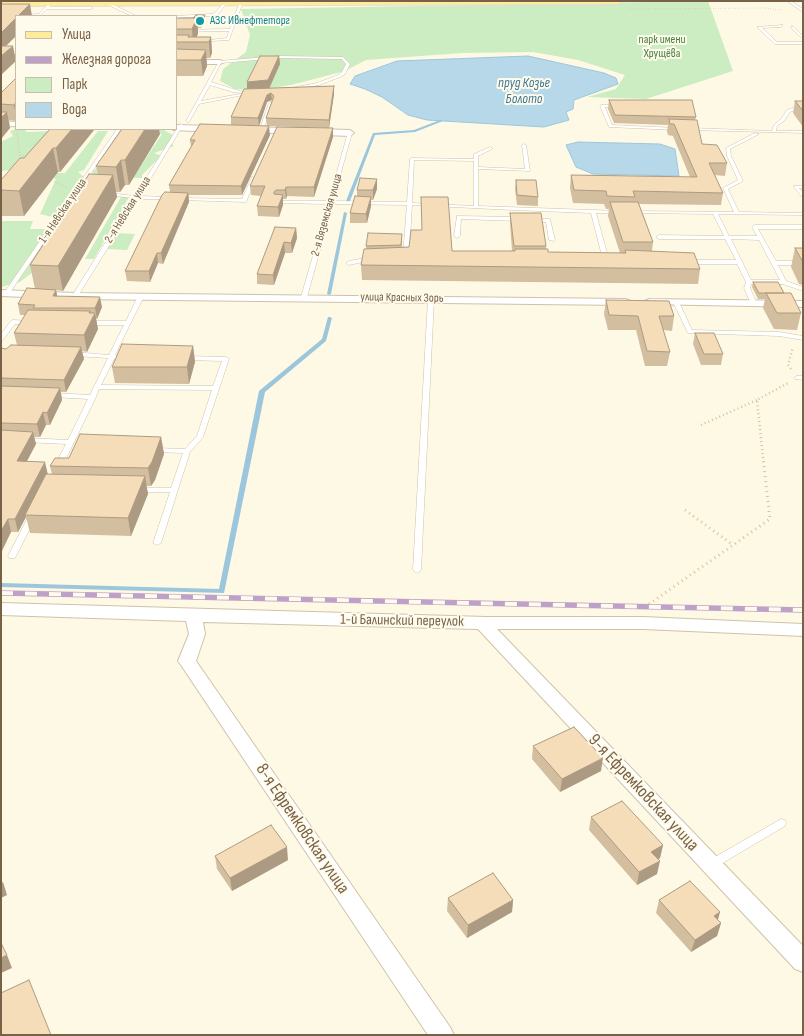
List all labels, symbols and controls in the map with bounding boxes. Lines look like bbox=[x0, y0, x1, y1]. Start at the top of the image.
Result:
place label: АЗС Ивнефтеторг bbox=[210, 14, 290, 28]
legend bbox=[15, 15, 178, 130]
marker: АЗС Ивнефтеторг bbox=[194, 15, 206, 27]
text: Улица bbox=[62, 25, 91, 44]
park label: парк имени Хрущёва bbox=[639, 33, 685, 61]
text: Железная дорога bbox=[62, 50, 151, 69]
text: Парк bbox=[62, 75, 87, 94]
water label: пруд Козье Болото bbox=[498, 75, 550, 108]
text: Вода bbox=[62, 100, 87, 119]
street label: 2-я Вяземская улица bbox=[308, 172, 346, 258]
street label: 2-я Невская улица bbox=[102, 174, 154, 246]
street label: 1-я Невская улица bbox=[36, 176, 90, 246]
street label: улица Красных Зорь bbox=[360, 290, 444, 306]
street label: 1-й Балинский переулок bbox=[340, 611, 464, 631]
street label: 9-я Ефремковская улица bbox=[583, 730, 703, 856]
street label: 8-я Ефремковская улица bbox=[250, 760, 354, 898]

